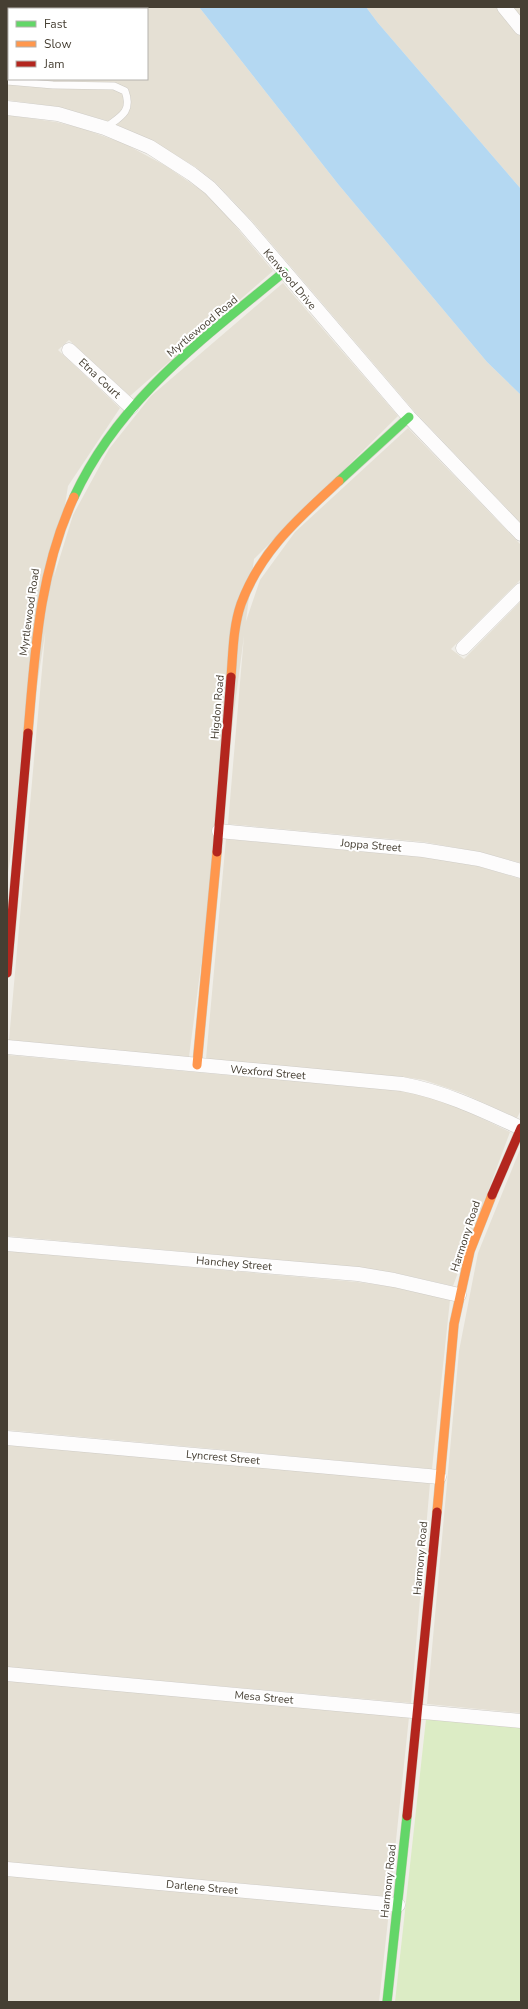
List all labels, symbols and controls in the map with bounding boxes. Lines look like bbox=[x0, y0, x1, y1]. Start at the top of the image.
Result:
legend bbox=[8, 8, 148, 80]
text: Fast bbox=[44, 16, 67, 32]
text: Slow bbox=[44, 36, 72, 52]
text: Jam bbox=[43, 56, 65, 72]
street label: Kenwood Drive bbox=[260, 246, 320, 313]
street label: Myrtlewood Road bbox=[164, 292, 241, 361]
street label: Etna Court bbox=[75, 355, 124, 402]
street label: Myrtlewood Road bbox=[16, 567, 43, 657]
street label: Higdon Road bbox=[207, 674, 228, 740]
street label: Joppa Street bbox=[339, 835, 402, 856]
street label: Wexford Street bbox=[230, 1062, 307, 1083]
street label: Harmony Road bbox=[447, 1199, 484, 1274]
street label: Hanchey Street bbox=[195, 1253, 273, 1274]
street label: Lyncrest Street bbox=[185, 1447, 261, 1468]
street label: Harmony Road bbox=[410, 1521, 431, 1596]
street label: Mesa Street bbox=[234, 1687, 294, 1708]
street label: Harmony Road bbox=[377, 1844, 400, 1919]
street label: Darlene Street bbox=[165, 1877, 239, 1898]

